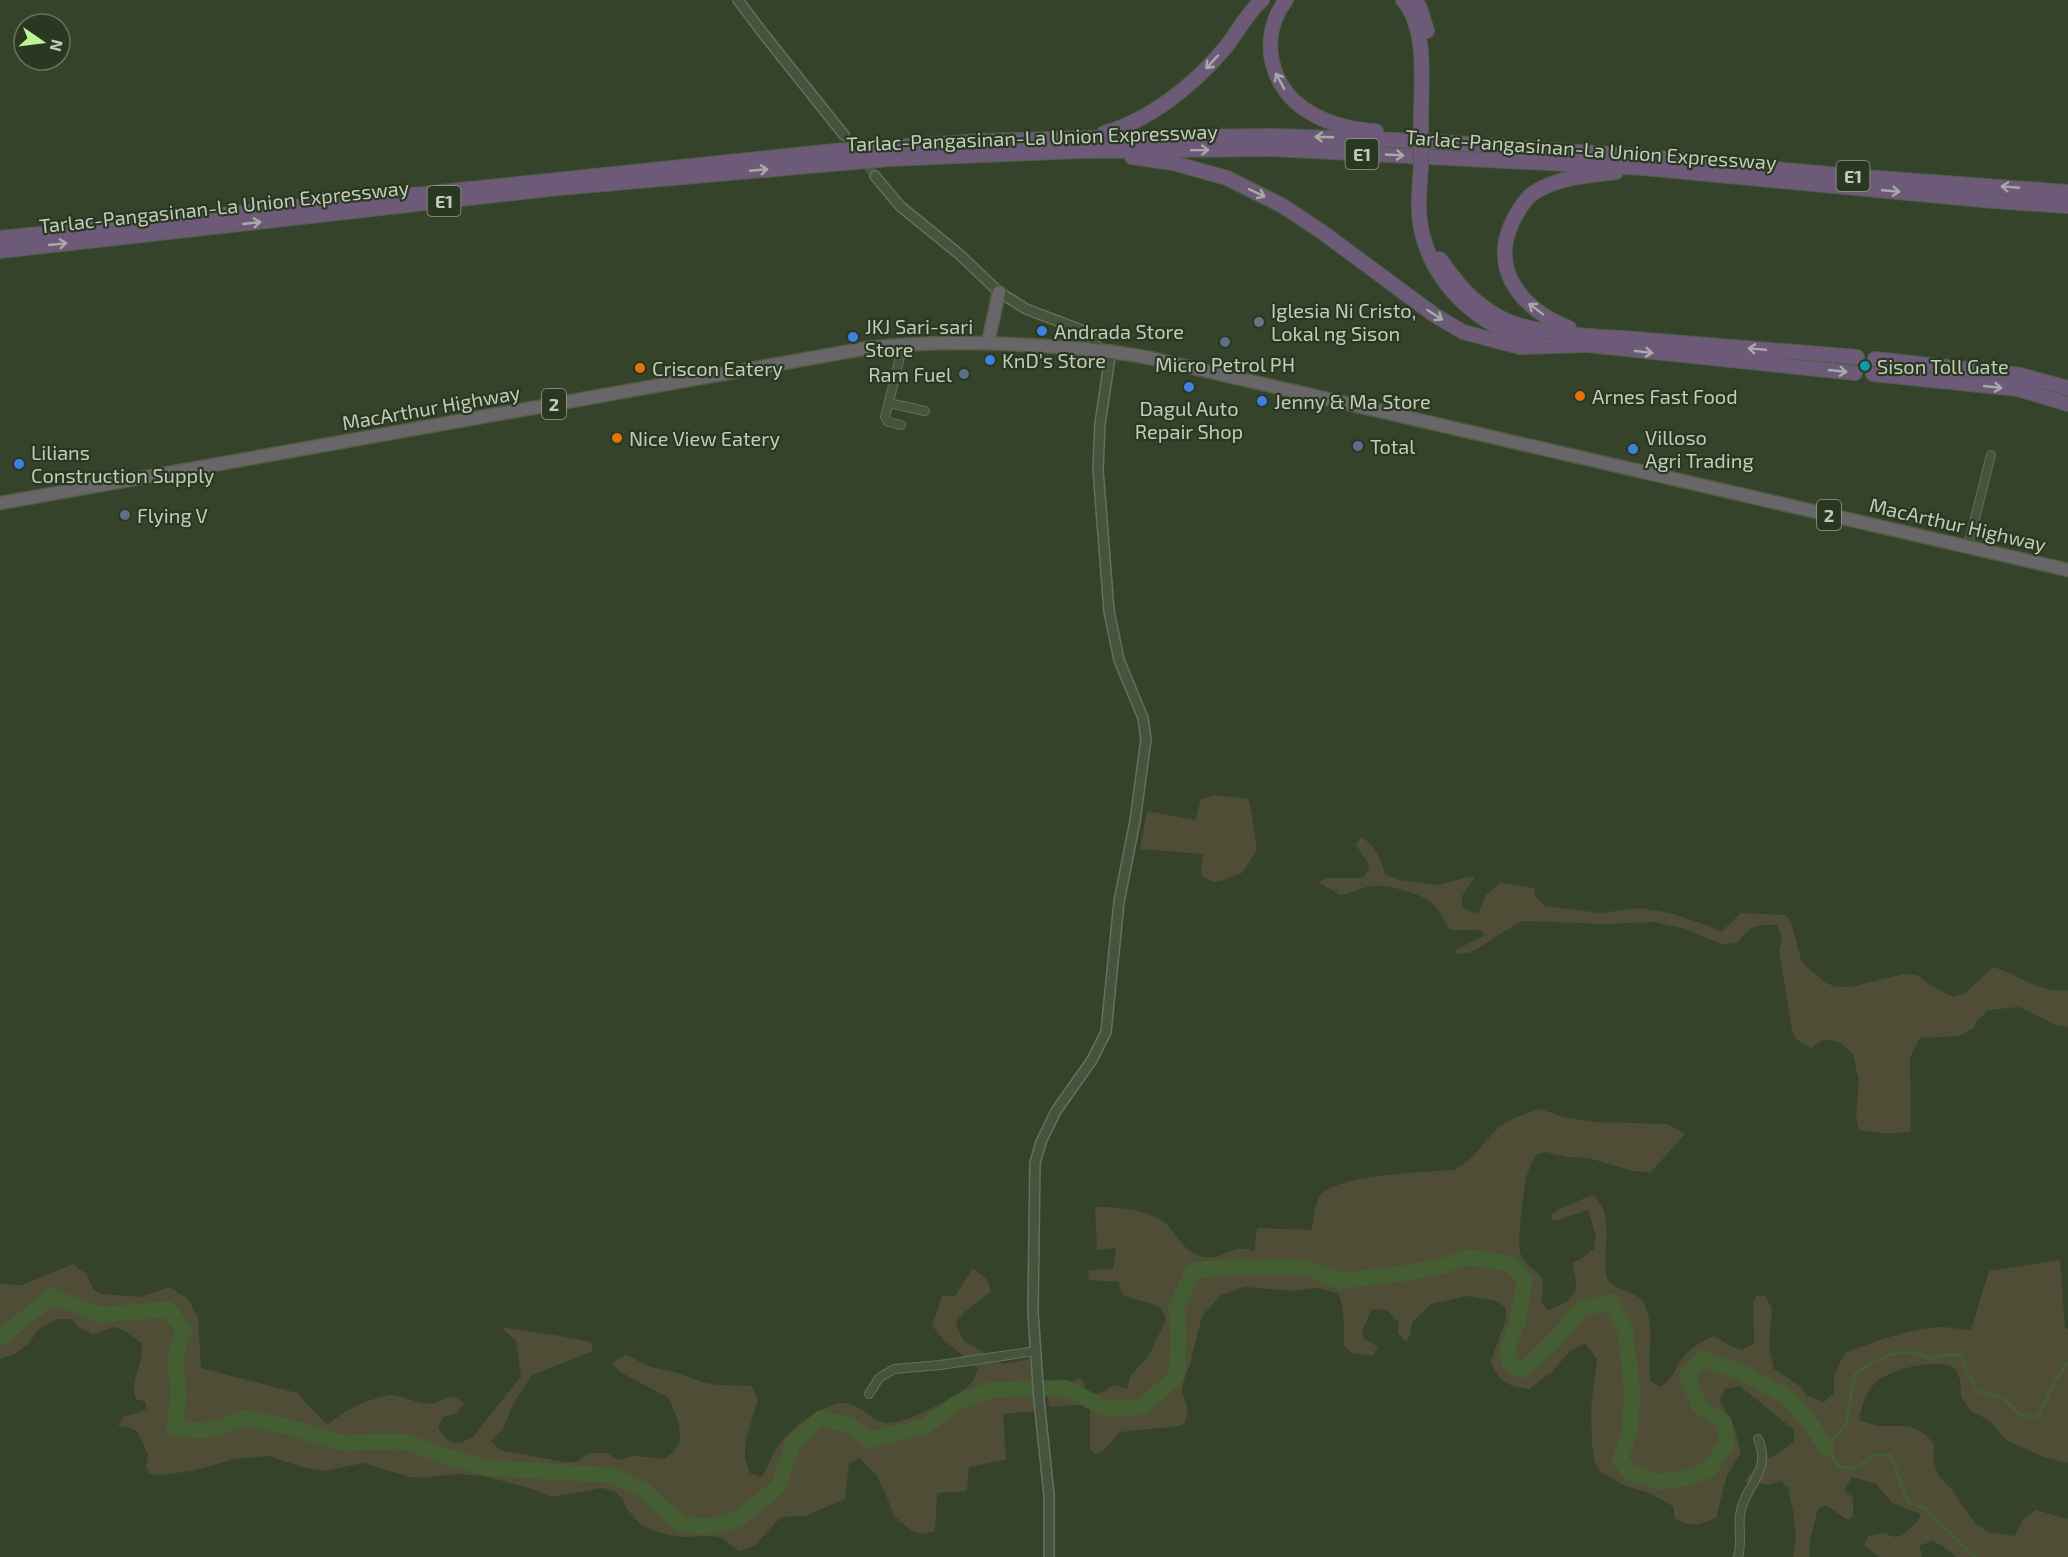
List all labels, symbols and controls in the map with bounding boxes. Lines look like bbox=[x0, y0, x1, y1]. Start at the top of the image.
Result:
north arrow bbox=[12, 12, 72, 72]
text: N bbox=[46, 38, 68, 54]
one-way arrow bbox=[1205, 54, 1219, 69]
one-way arrow bbox=[1274, 73, 1286, 90]
street label: Tarlac-Pangasinan-La Union Expressway bbox=[846, 119, 1219, 155]
street label: Tarlac-Pangasinan-La Union Expressway bbox=[1405, 124, 1778, 174]
one-way arrow bbox=[1315, 132, 1335, 143]
road number: E1 bbox=[1346, 139, 1378, 169]
one-way arrow bbox=[1190, 144, 1210, 156]
one-way arrow bbox=[1385, 150, 1405, 161]
road number: E1 bbox=[1836, 161, 1870, 191]
one-way arrow bbox=[749, 164, 769, 175]
street label: Tarlac-Pangasinan-La Union Expressway bbox=[38, 175, 411, 237]
one-way arrow bbox=[2000, 181, 2020, 192]
road number: E1 bbox=[428, 186, 460, 216]
one-way arrow bbox=[1880, 186, 1900, 197]
one-way arrow bbox=[1248, 187, 1265, 199]
one-way arrow bbox=[242, 217, 261, 228]
one-way arrow bbox=[48, 238, 68, 249]
place label: Iglesia Ni Cristo, Lokal ng Sison bbox=[1271, 298, 1416, 345]
one-way arrow bbox=[1528, 303, 1544, 316]
one-way arrow bbox=[1426, 309, 1443, 321]
place label: JKJ Sari-sari Store bbox=[865, 314, 973, 361]
marker: Iglesia Ni Cristo, Lokal ng Sison bbox=[1252, 315, 1266, 329]
place label: Andrada Store bbox=[1054, 319, 1184, 343]
marker: Andrada Store bbox=[1035, 324, 1049, 338]
marker: JKJ Sari-sari Store bbox=[846, 330, 860, 344]
marker: Micro Petrol PH bbox=[1218, 335, 1232, 349]
one-way arrow bbox=[1748, 343, 1768, 354]
one-way arrow bbox=[1633, 347, 1653, 358]
place label: KnD's Store bbox=[1002, 348, 1106, 372]
place label: Micro Petrol PH bbox=[1155, 352, 1295, 376]
marker: KnD's Store bbox=[983, 353, 997, 367]
place label: Sison Toll Gate bbox=[1877, 354, 2009, 378]
place label: Criscon Eatery bbox=[652, 356, 783, 380]
marker: Sison Toll Gate bbox=[1858, 359, 1872, 373]
marker: Criscon Eatery bbox=[633, 361, 647, 375]
place label: Ram Fuel bbox=[868, 362, 952, 386]
one-way arrow bbox=[1827, 366, 1847, 377]
marker: Ram Fuel bbox=[957, 367, 971, 381]
street label: MacArthur Highway bbox=[340, 379, 522, 434]
marker: Dagul Auto Repair Shop bbox=[1182, 380, 1196, 394]
one-way arrow bbox=[1983, 382, 2003, 393]
place label: Arnes Fast Food bbox=[1592, 384, 1738, 408]
road number: 2 bbox=[542, 389, 566, 419]
place label: Jenny & Ma Store bbox=[1274, 389, 1431, 413]
marker: Arnes Fast Food bbox=[1573, 389, 1587, 403]
marker: Jenny & Ma Store bbox=[1255, 394, 1269, 408]
place label: Dagul Auto Repair Shop bbox=[1135, 396, 1243, 443]
place label: Villoso Agri Trading bbox=[1645, 425, 1754, 472]
place label: Nice View Eatery bbox=[629, 426, 780, 450]
marker: Nice View Eatery bbox=[610, 431, 624, 445]
place label: Total bbox=[1370, 434, 1415, 458]
marker: Total bbox=[1351, 439, 1365, 453]
place label: Lilians Construction Supply bbox=[31, 440, 215, 487]
marker: Villoso Agri Trading bbox=[1626, 442, 1640, 456]
marker: Lilians Construction Supply bbox=[12, 457, 26, 471]
street label: MacArthur Highway bbox=[1867, 492, 2049, 556]
road number: 2 bbox=[1817, 500, 1841, 530]
place label: Flying V bbox=[137, 503, 208, 527]
marker: Flying V bbox=[118, 508, 132, 522]

